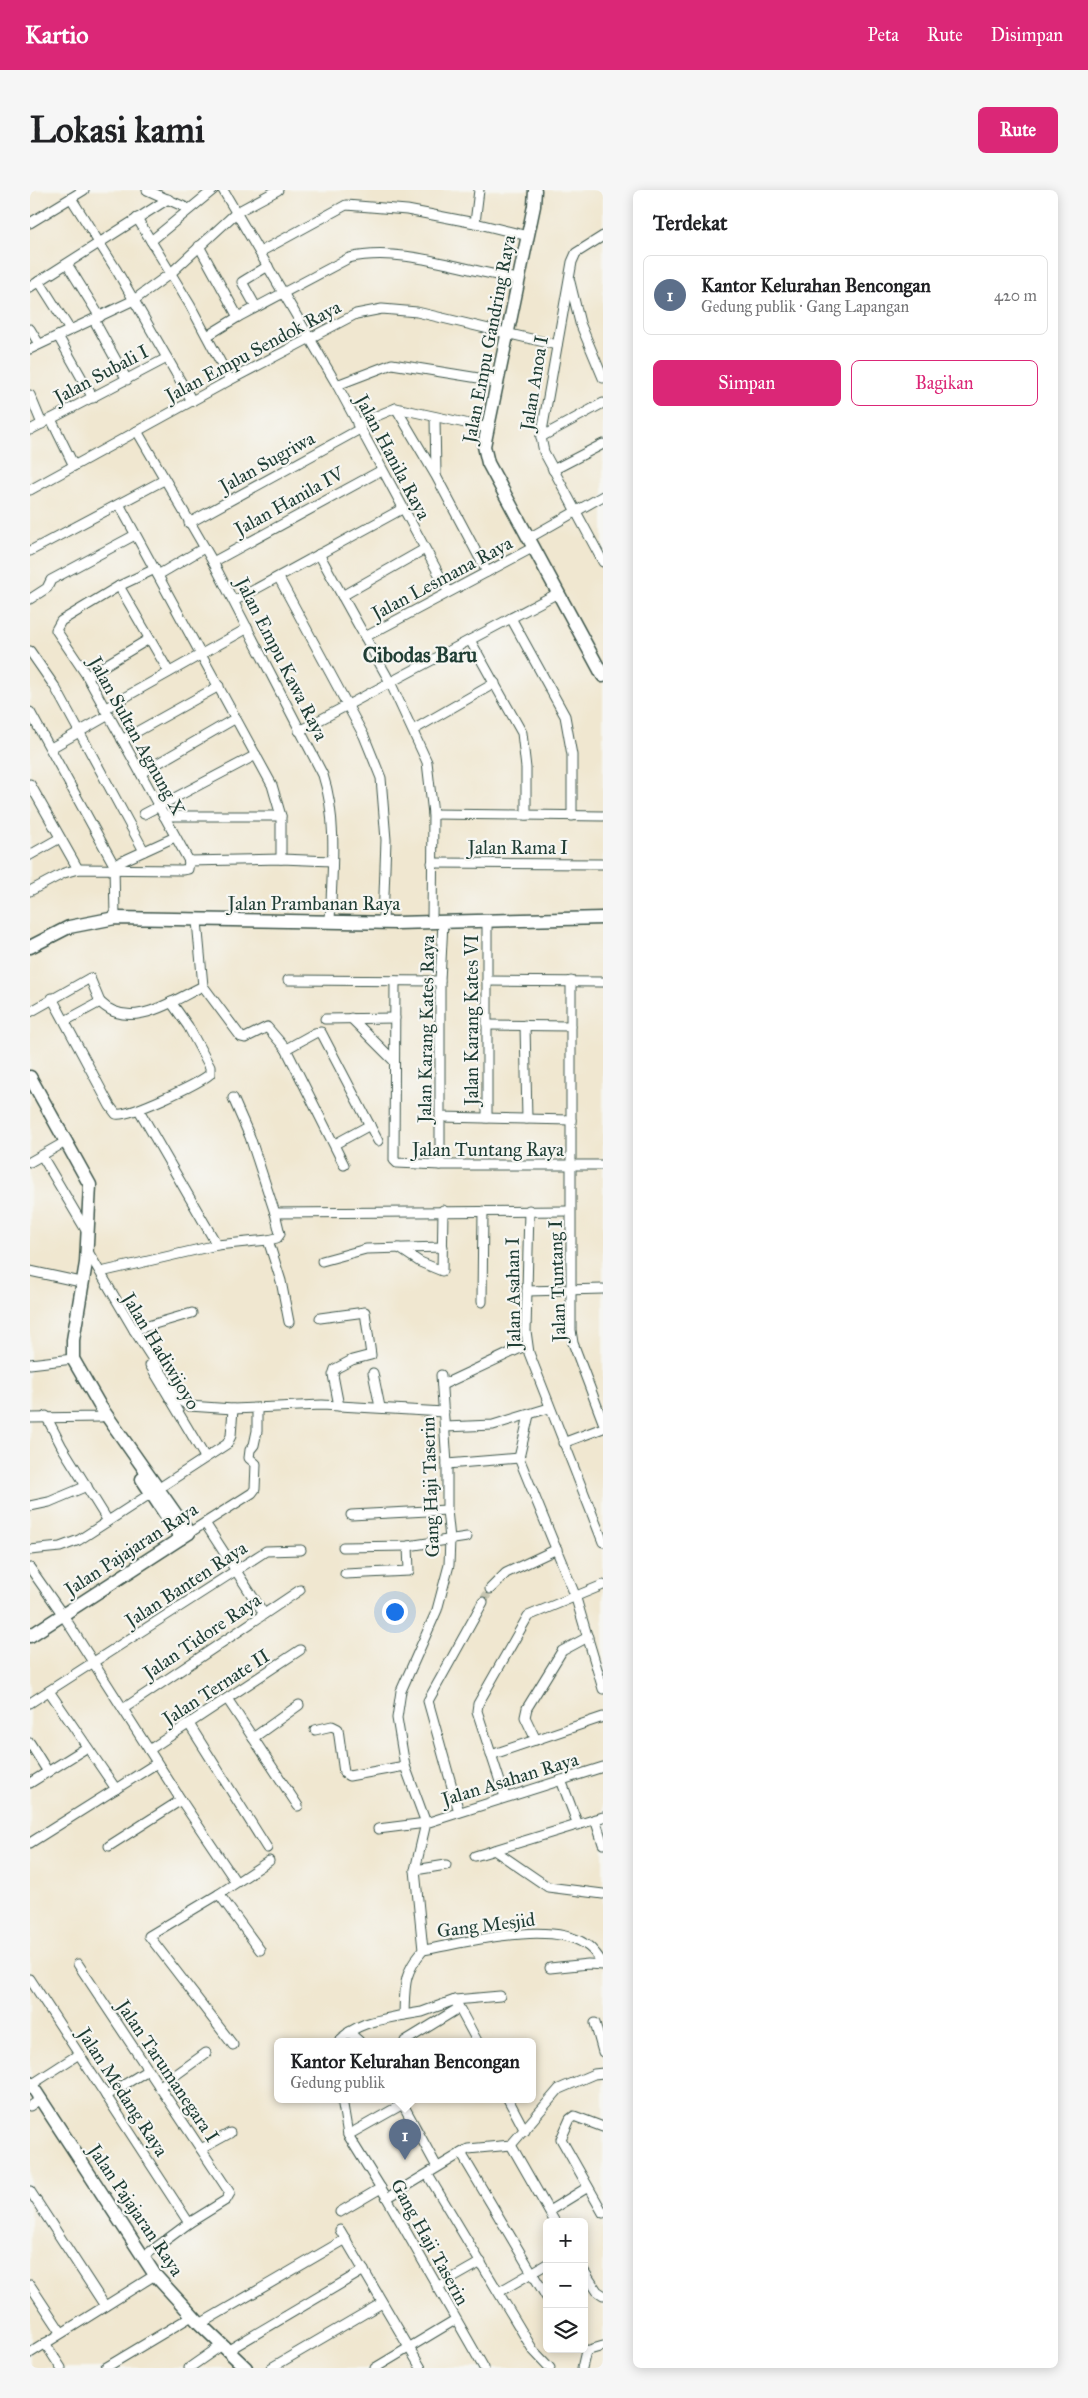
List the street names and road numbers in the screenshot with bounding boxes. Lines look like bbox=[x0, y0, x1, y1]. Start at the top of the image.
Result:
street label: Jalan Empu Gandring Raya bbox=[457, 232, 522, 447]
street label: Jalan Empu Sendok Raya bbox=[160, 295, 346, 409]
street label: Jalan Anoa I bbox=[515, 334, 554, 434]
street label: Jalan Subali I bbox=[48, 340, 153, 410]
street label: Jalan Hanila Raya bbox=[349, 389, 436, 525]
street label: Jalan Sugriwa bbox=[214, 426, 320, 499]
street label: Jalan Hanila IV bbox=[229, 461, 349, 542]
street label: Jalan Lesmana Raya bbox=[366, 531, 518, 627]
street label: Jalan Empu Kawa Raya bbox=[229, 572, 334, 746]
street label: Jalan Sultan Agnung X bbox=[82, 651, 190, 820]
street label: Jalan Rama I bbox=[466, 836, 568, 860]
street label: Jalan Prambanan Raya bbox=[226, 892, 401, 916]
street label: Jalan Karang Kates Raya bbox=[413, 934, 440, 1125]
street label: Jalan Karang Kates VI bbox=[460, 934, 484, 1108]
street label: Jalan Tuntang Raya bbox=[410, 1138, 565, 1162]
street label: Jalan Tuntang I bbox=[543, 1220, 572, 1344]
street label: Jalan Asahan I bbox=[501, 1237, 527, 1351]
street label: Jalan Hadiwijoyo bbox=[115, 1287, 205, 1414]
street label: Gang Haji Taserin bbox=[416, 1416, 445, 1558]
street label: Jalan Pajajaran Raya bbox=[58, 1497, 203, 1603]
street label: Jalan Banten Raya bbox=[119, 1536, 253, 1634]
street label: Jalan Tidore Raya bbox=[137, 1588, 267, 1686]
street label: Jalan Ternate II bbox=[157, 1644, 274, 1732]
street label: Jalan Asahan Raya bbox=[437, 1747, 582, 1812]
street label: Gang Mesjid bbox=[436, 1908, 537, 1943]
street label: Jalan Tarumanegara I bbox=[110, 1994, 224, 2147]
street label: Jalan Medang Raya bbox=[71, 2022, 174, 2162]
street label: Jalan Pajajaran Raya bbox=[81, 2138, 189, 2282]
street label: Gang Haji Taserin bbox=[385, 2175, 474, 2310]

